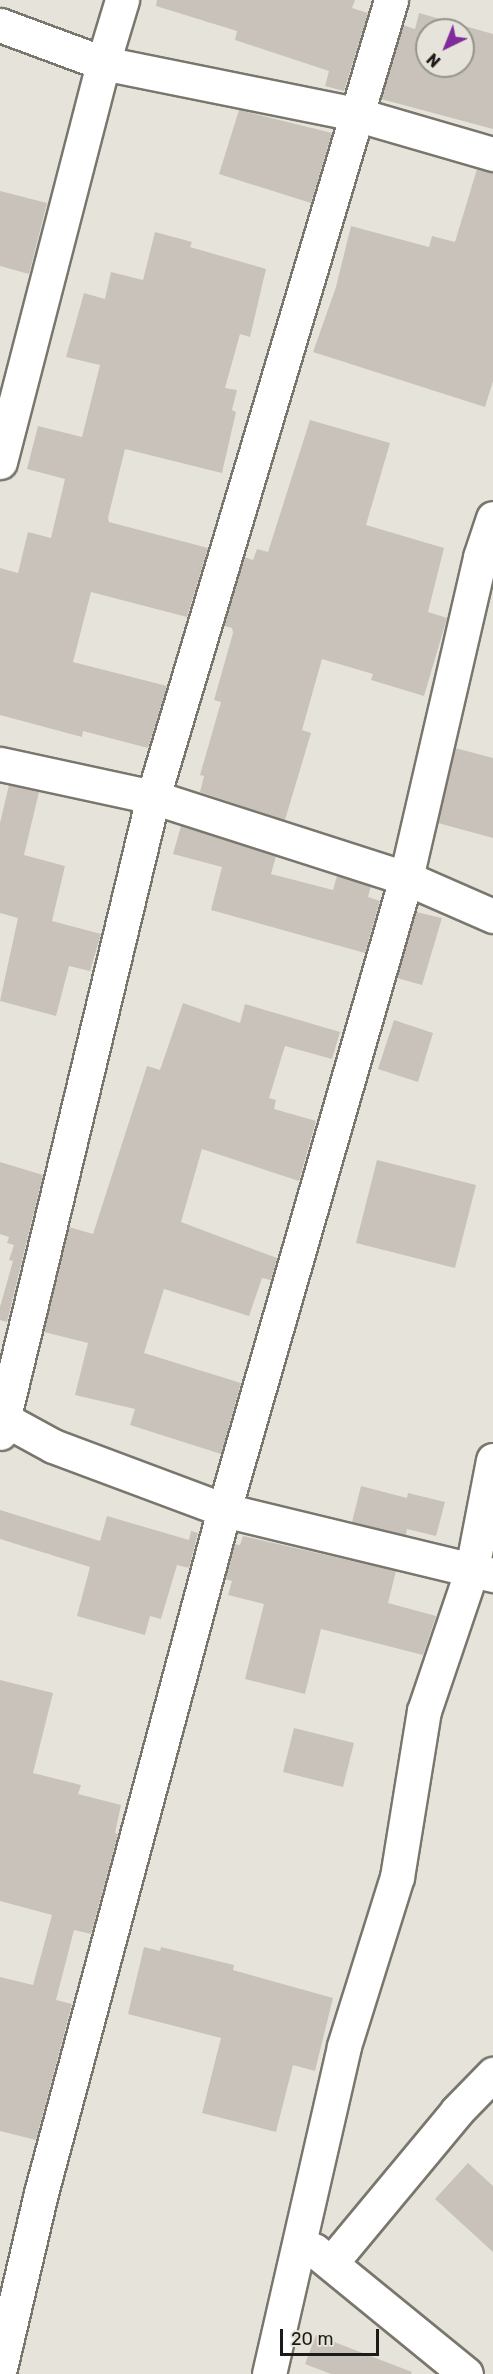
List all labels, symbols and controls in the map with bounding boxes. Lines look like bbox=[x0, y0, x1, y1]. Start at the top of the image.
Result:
north arrow bbox=[415, 18, 475, 78]
text: N bbox=[423, 49, 444, 71]
scale bar bbox=[283, 2317, 382, 2355]
text: 20 m bbox=[291, 2328, 333, 2350]

